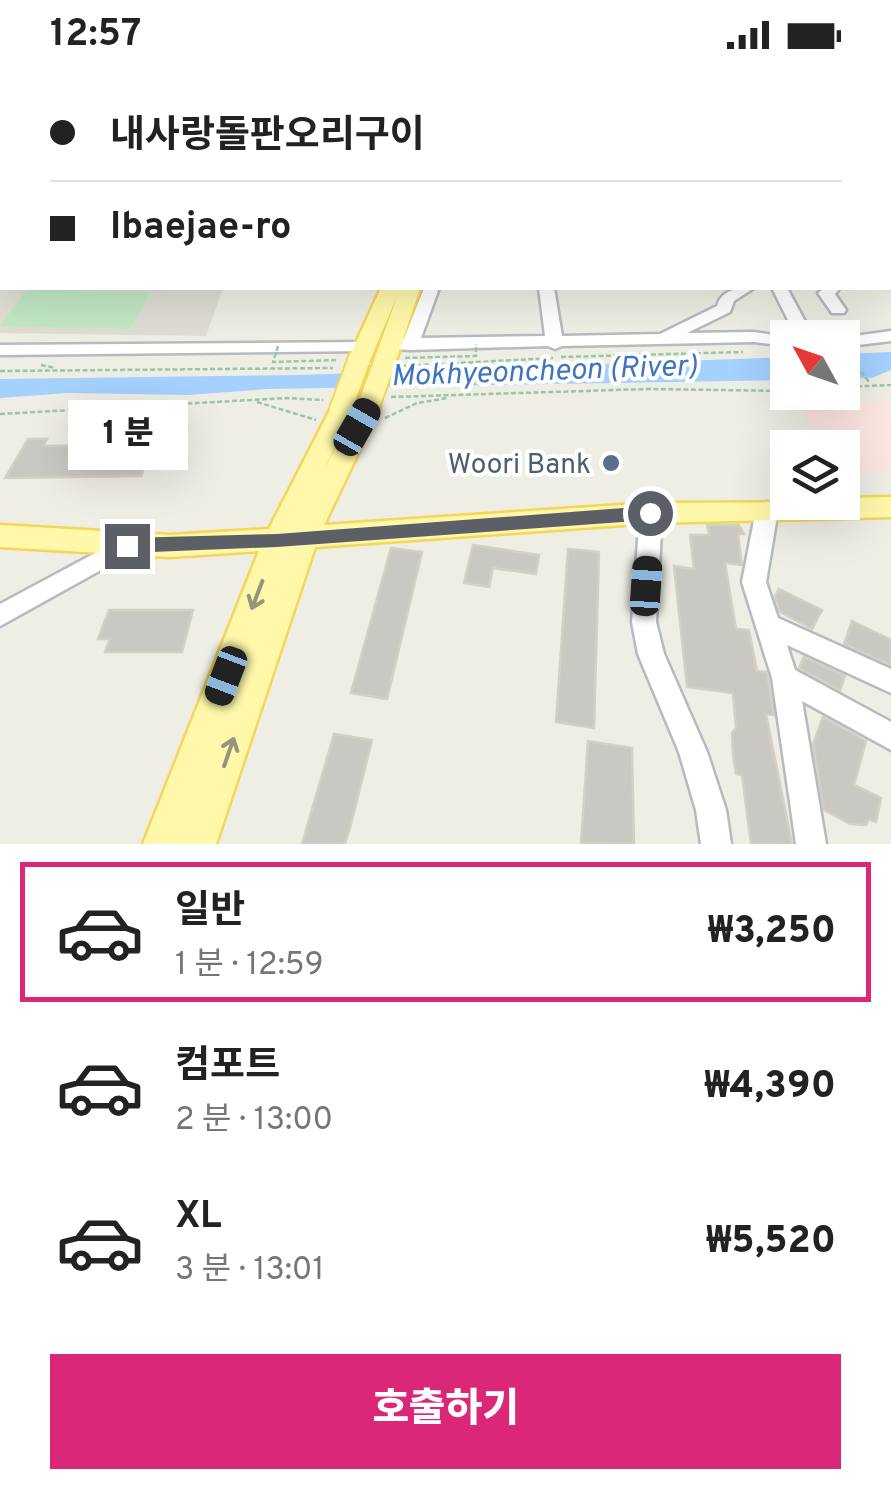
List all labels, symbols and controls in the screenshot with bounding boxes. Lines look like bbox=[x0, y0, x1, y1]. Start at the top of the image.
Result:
text: 12:57 bbox=[50, 11, 141, 60]
text: 내사랑돌판오리구이 bbox=[110, 113, 425, 162]
text: Ibaejae-ro bbox=[110, 204, 291, 253]
north arrow bbox=[770, 320, 860, 410]
map controls bbox=[770, 320, 860, 520]
water label: Mokhyeoncheon (River) bbox=[390, 349, 698, 396]
car bbox=[329, 394, 385, 460]
callout: 1 분 bbox=[67, 401, 187, 471]
text: 1 분 bbox=[103, 415, 153, 455]
button: layers bbox=[770, 430, 860, 520]
place label: Woori Bank bbox=[448, 448, 591, 484]
marker: Woori Bank bbox=[600, 452, 622, 474]
route start bbox=[628, 491, 673, 536]
route end bbox=[105, 524, 150, 569]
car bbox=[629, 555, 663, 617]
one-way arrow bbox=[247, 579, 265, 610]
car bbox=[201, 643, 251, 709]
one-way arrow bbox=[221, 736, 239, 768]
icon: car bbox=[55, 887, 145, 977]
text: 일반 bbox=[175, 888, 245, 937]
text: ₩3,250 bbox=[708, 908, 836, 957]
text: 1 분 · 12:59 bbox=[175, 946, 324, 986]
icon: car bbox=[55, 1042, 145, 1132]
text: 컴포트 bbox=[175, 1043, 280, 1092]
text: ₩4,390 bbox=[704, 1063, 836, 1112]
text: 2 분 · 13:00 bbox=[175, 1101, 333, 1141]
text: XL bbox=[175, 1193, 222, 1242]
icon: car bbox=[55, 1197, 145, 1287]
text: ₩5,520 bbox=[706, 1218, 836, 1267]
text: 3 분 · 13:01 bbox=[175, 1251, 324, 1291]
button: 호출하기 bbox=[50, 1354, 841, 1469]

